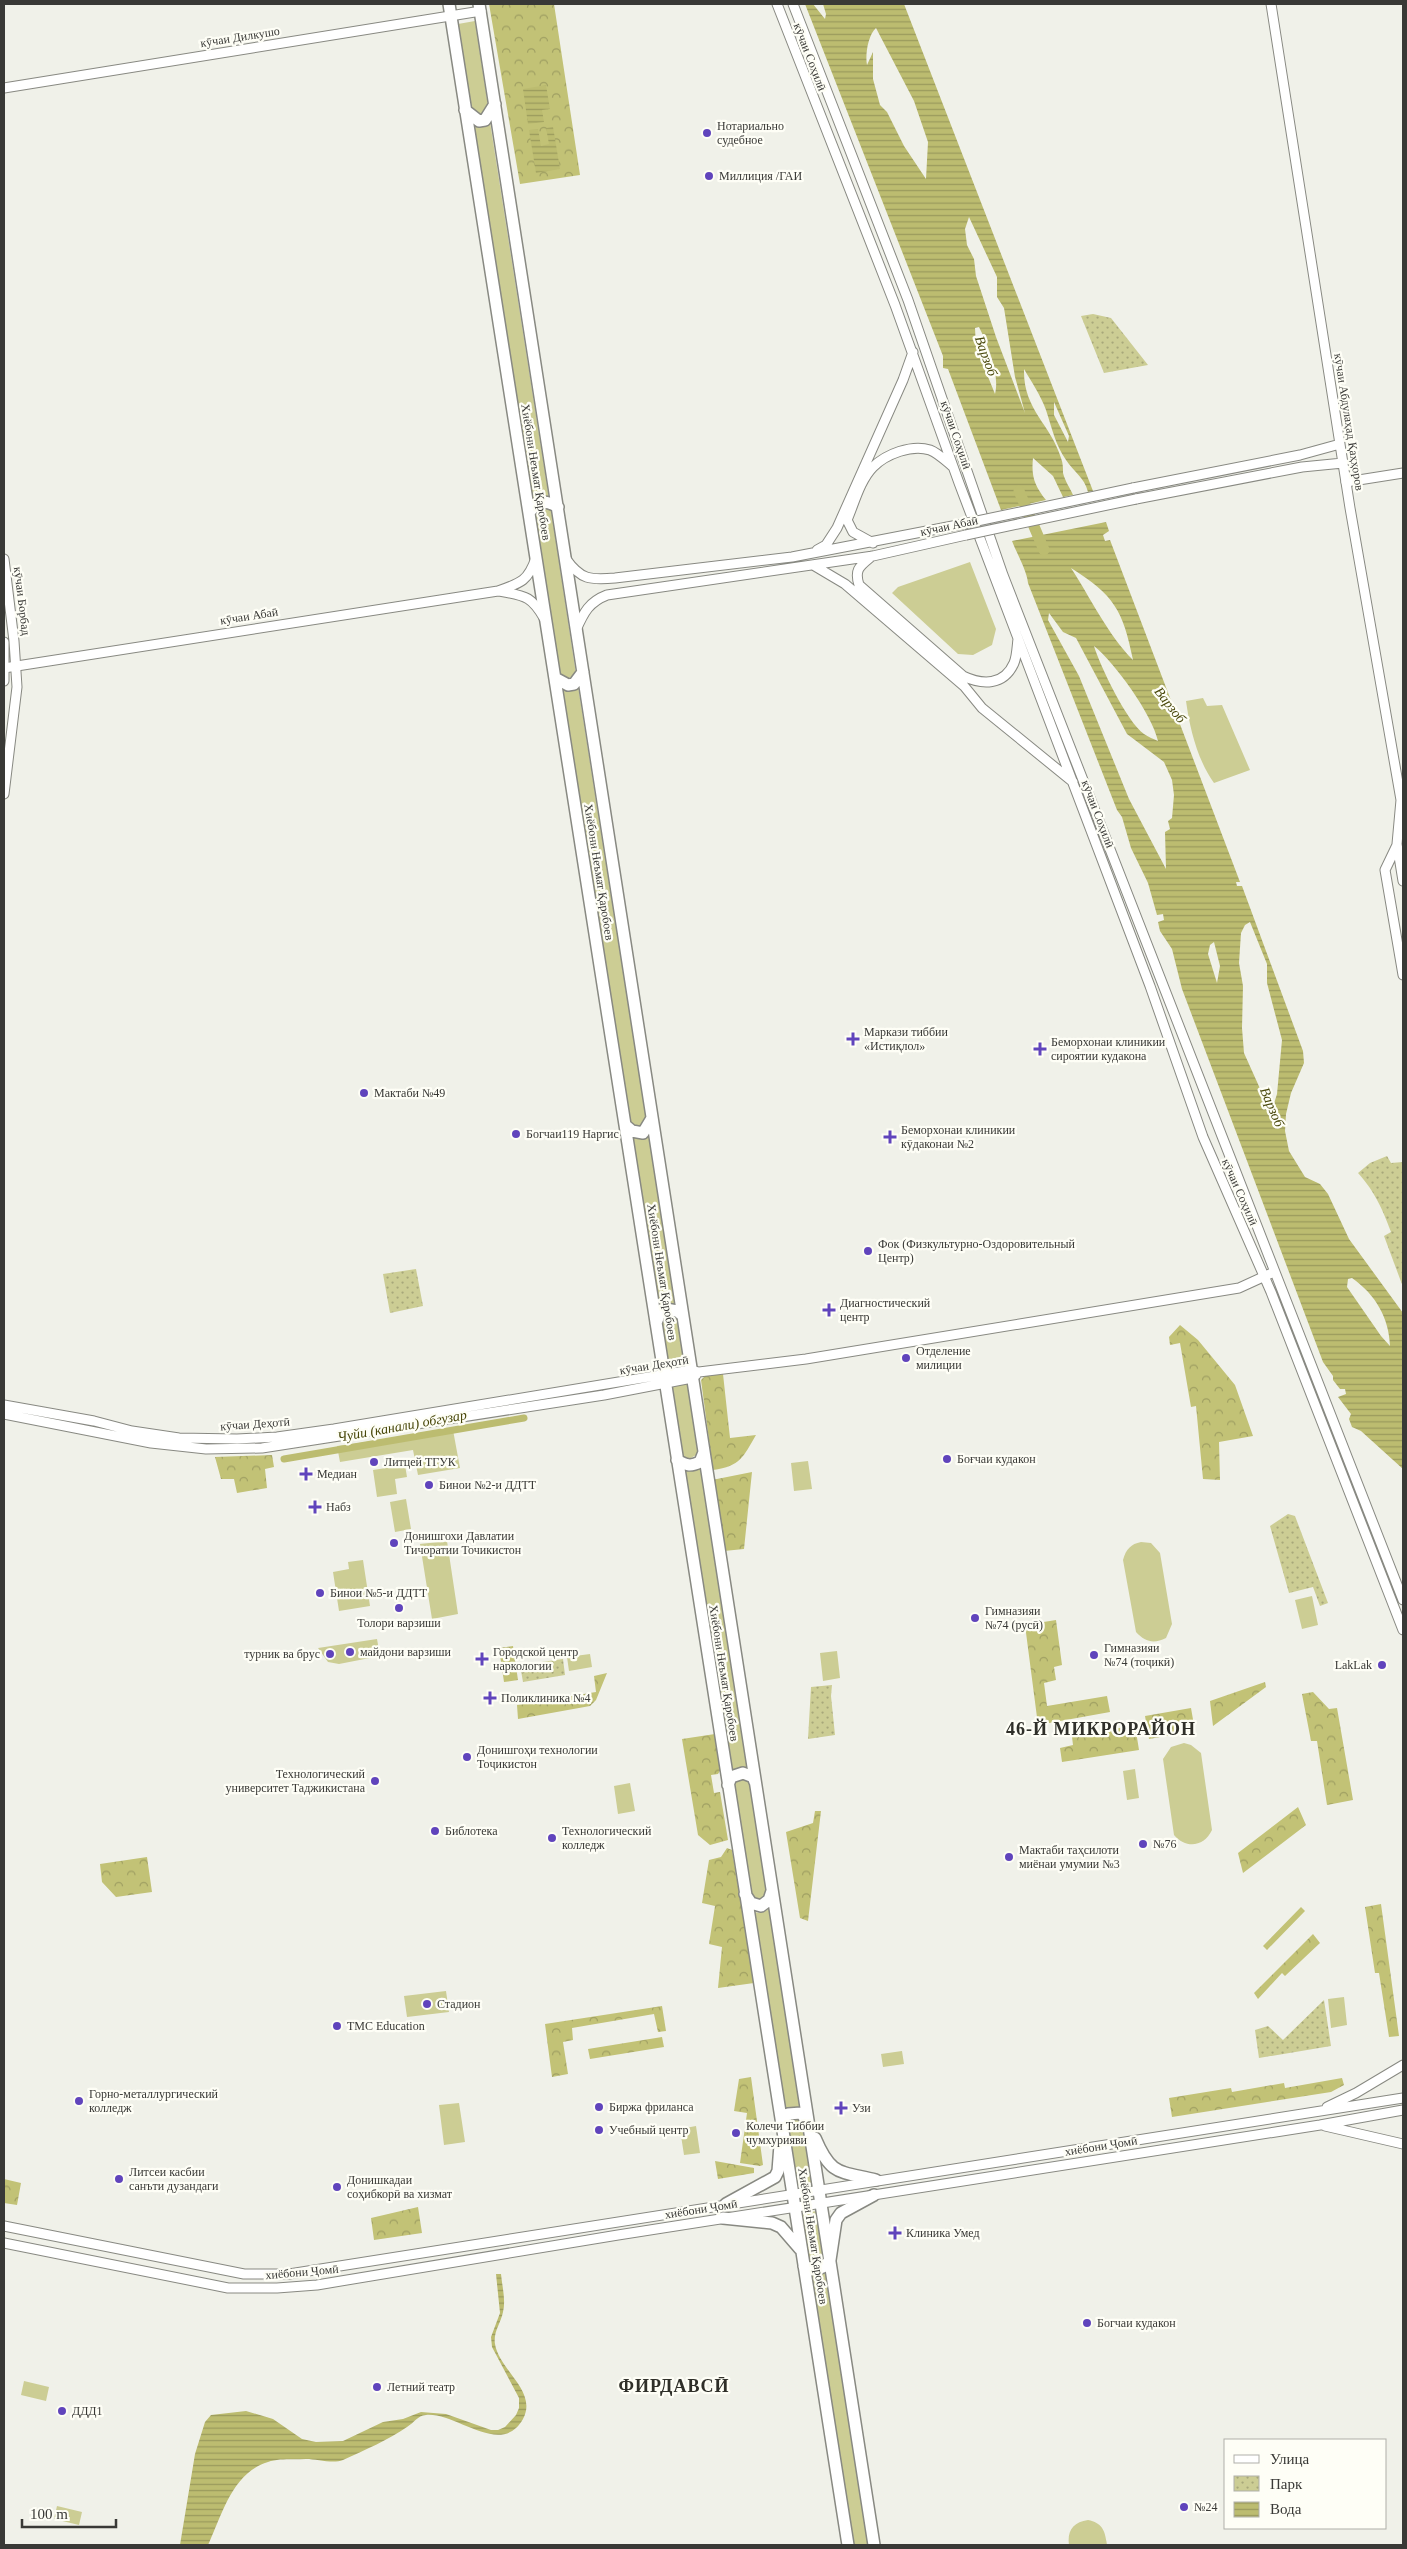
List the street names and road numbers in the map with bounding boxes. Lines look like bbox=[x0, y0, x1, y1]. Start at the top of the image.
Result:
street label: кӯчаи Соҳилӣ bbox=[791, 21, 830, 93]
street label: кӯчаи Дилкушо bbox=[199, 24, 281, 50]
street label: кӯчаи Абдулаҳад Қаҳҳоров bbox=[1331, 352, 1367, 492]
street label: кӯчаи Соҳилӣ bbox=[938, 399, 974, 472]
street label: Хиёбони Неъмат Қаробоев bbox=[518, 403, 554, 542]
street label: кӯчаи Абаӣ bbox=[919, 513, 980, 539]
street label: кӯчаи Борбад bbox=[11, 566, 33, 636]
street label: кӯчаи Абаӣ bbox=[219, 604, 280, 627]
street label: кӯчаи Соҳилӣ bbox=[1079, 778, 1118, 850]
street label: Хиёбони Неъмат Қаробоев bbox=[581, 803, 617, 942]
street label: кӯчаи Соҳилӣ bbox=[1219, 1157, 1261, 1228]
street label: Хиёбони Неъмат Қаробоев bbox=[644, 1203, 680, 1342]
street label: кӯчаи Деҳотӣ bbox=[618, 1353, 690, 1377]
street label: кӯчаи Деҳотӣ bbox=[220, 1415, 291, 1433]
street label: Хиёбони Неъмат Қаробоев bbox=[706, 1604, 742, 1743]
street label: хиёбони Ҷомӣ bbox=[1064, 2133, 1139, 2159]
street label: Хиёбони Неъмат Қаробоев bbox=[795, 2167, 831, 2306]
street label: хиёбони Ҷомӣ bbox=[664, 2196, 739, 2222]
street label: хиёбони Ҷомӣ bbox=[265, 2262, 340, 2282]

